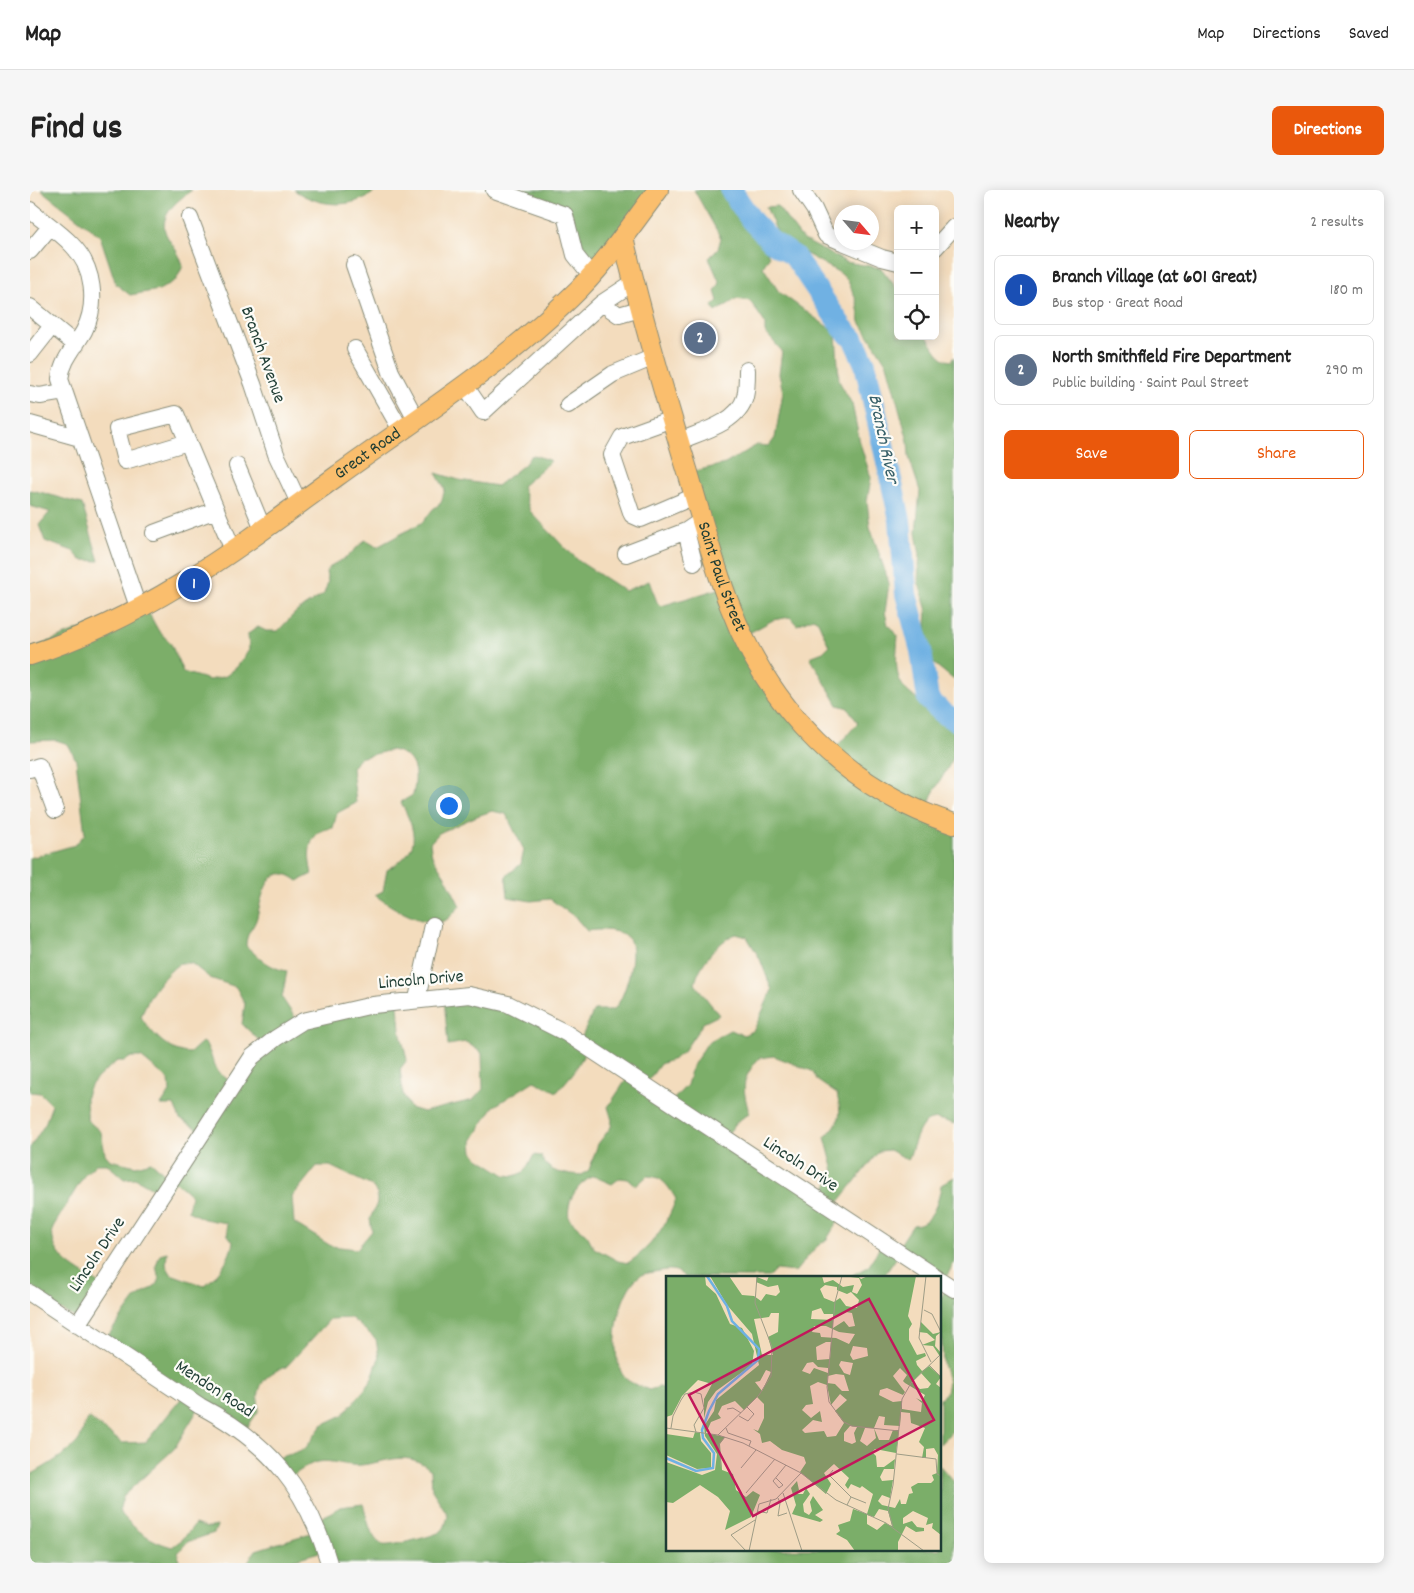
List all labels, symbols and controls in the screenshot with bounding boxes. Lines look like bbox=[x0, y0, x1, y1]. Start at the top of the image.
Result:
text: Map bbox=[25, 18, 61, 52]
text: Map bbox=[1197, 22, 1224, 47]
text: Directions bbox=[1252, 22, 1321, 47]
text: Saved bbox=[1349, 22, 1389, 47]
text: Find us bbox=[30, 105, 122, 155]
button: Directions bbox=[1272, 106, 1384, 155]
north arrow bbox=[834, 205, 879, 250]
map controls bbox=[894, 205, 939, 340]
button: + bbox=[894, 205, 939, 250]
text: Nearby bbox=[1004, 208, 1059, 238]
text: 2 results bbox=[1310, 211, 1364, 234]
button: − bbox=[894, 250, 939, 295]
text: Branch Village (at 601 Great) bbox=[1052, 265, 1257, 292]
text: 1 bbox=[1019, 279, 1023, 302]
text: 180 m bbox=[1330, 279, 1363, 302]
text: Bus stop · Great Road bbox=[1052, 292, 1183, 315]
button: locate bbox=[894, 295, 939, 340]
street label: Branch Avenue bbox=[233, 303, 291, 407]
pin: 2 bbox=[684, 319, 716, 357]
text: North Smithfield Fire Department bbox=[1052, 345, 1291, 372]
text: 2 bbox=[1018, 359, 1025, 382]
text: 290 m bbox=[1325, 359, 1363, 382]
text: Public building · Saint Paul Street bbox=[1052, 372, 1249, 395]
water label: Branch River bbox=[859, 392, 905, 488]
street label: Great Road bbox=[329, 422, 406, 486]
button: Save bbox=[1004, 430, 1179, 479]
button: Share bbox=[1189, 430, 1364, 479]
street label: Saint Paul Street bbox=[690, 519, 752, 637]
pin: 1 bbox=[178, 565, 210, 603]
your location bbox=[436, 793, 462, 819]
street label: Lincoln Drive bbox=[377, 965, 465, 997]
street label: Lincoln Drive bbox=[757, 1131, 843, 1199]
street label: Lincoln Drive bbox=[64, 1212, 132, 1297]
inset map bbox=[666, 1276, 942, 1550]
street label: Mendon Road bbox=[170, 1355, 258, 1425]

